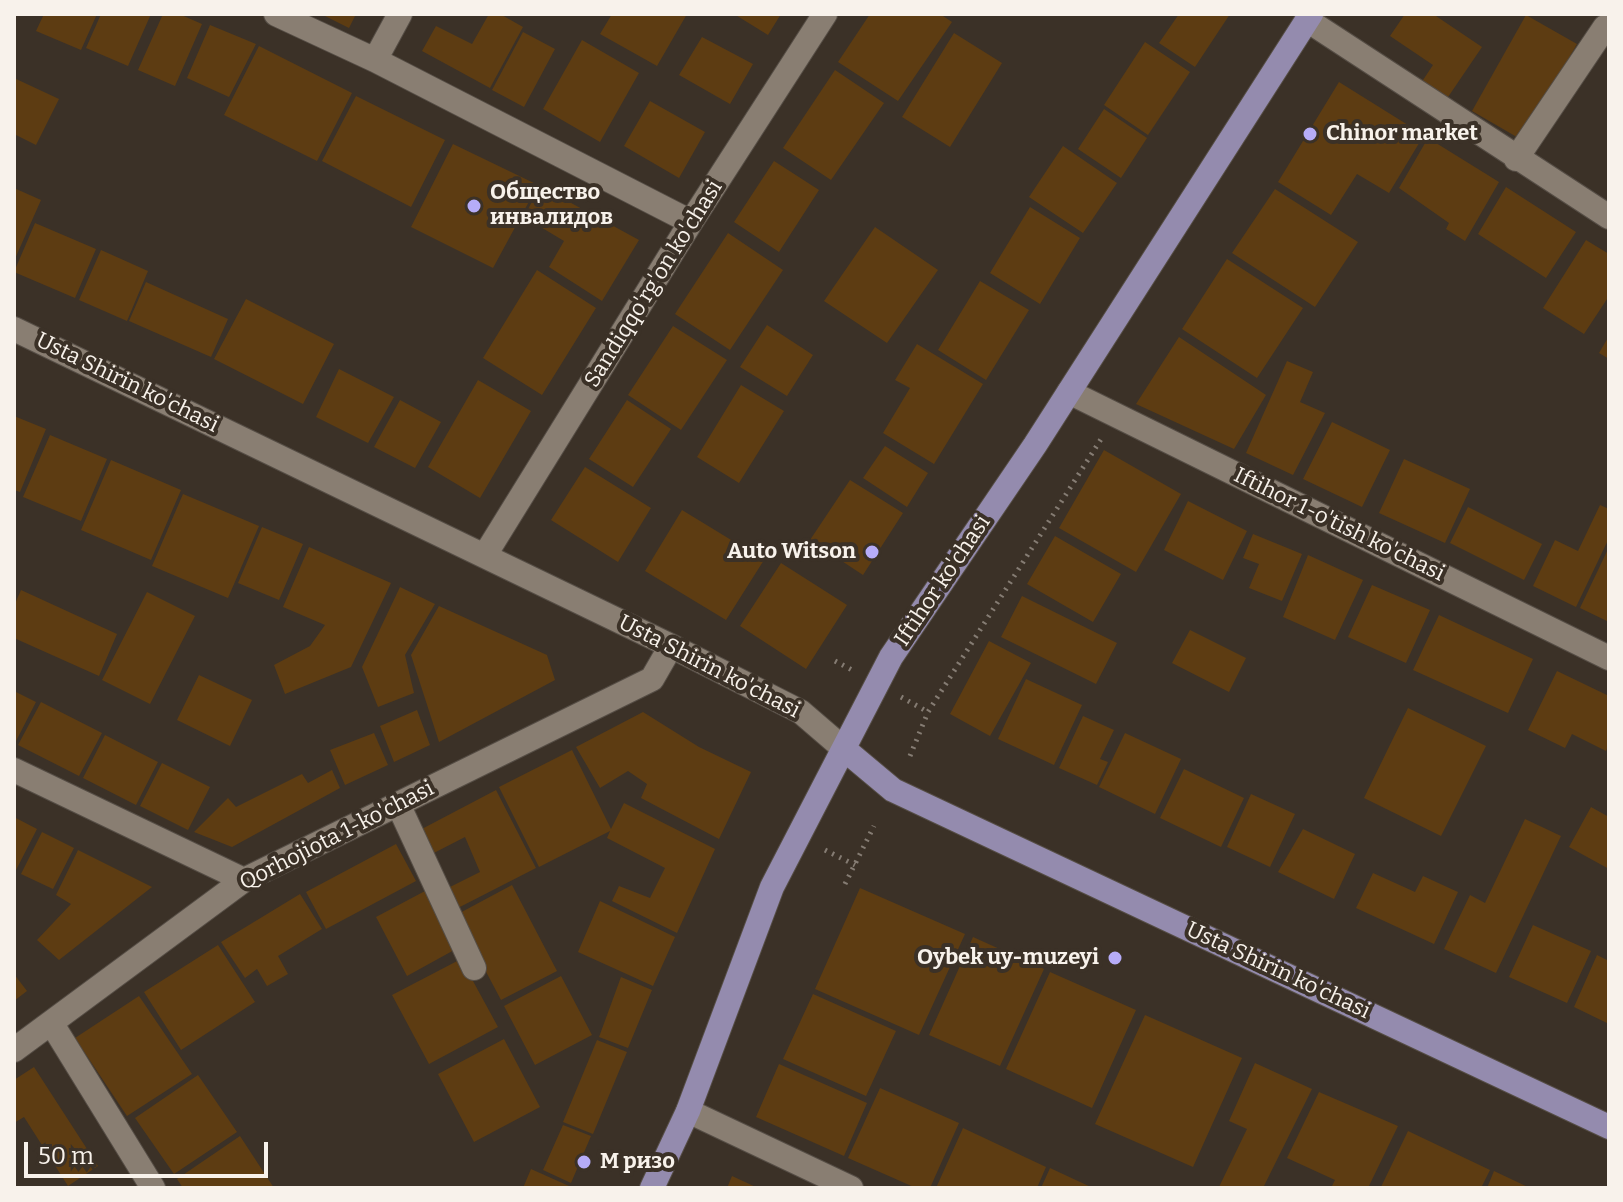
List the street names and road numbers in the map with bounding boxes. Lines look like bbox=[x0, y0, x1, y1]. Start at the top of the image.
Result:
street label: Sandiqqo'rg'on ko'chasi bbox=[579, 176, 729, 392]
street label: Usta Shirin ko'chasi bbox=[31, 327, 223, 439]
street label: Iftihor 1-o'tish ko'chasi bbox=[1229, 462, 1449, 588]
street label: Iftihor ko'chasi bbox=[890, 511, 996, 651]
street label: Usta Shirin ko'chasi bbox=[614, 610, 804, 724]
street label: Qorhojiota 1-ko'chasi bbox=[235, 776, 439, 896]
street label: Usta Shirin ko'chasi bbox=[1182, 917, 1374, 1025]

